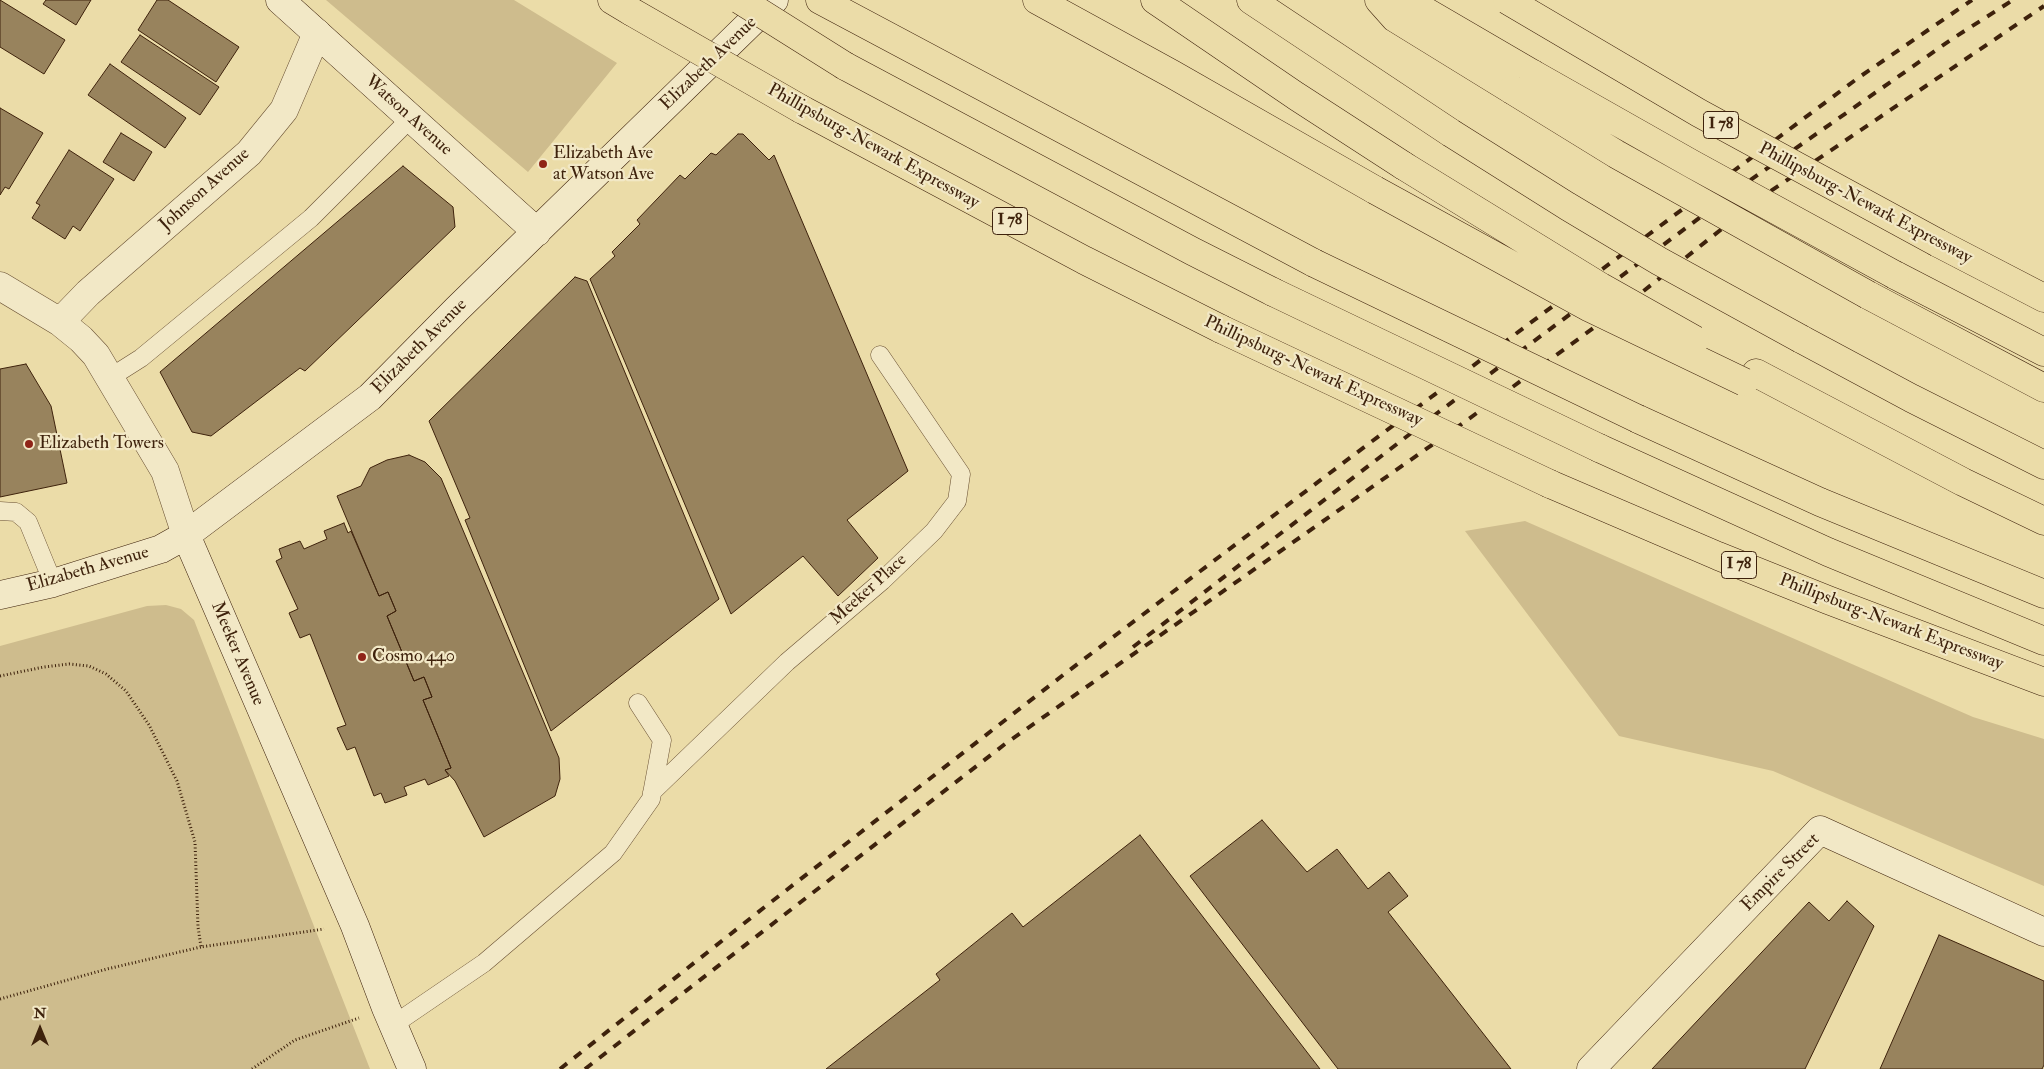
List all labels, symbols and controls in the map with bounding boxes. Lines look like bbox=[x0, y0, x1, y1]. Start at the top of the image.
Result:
street label: Elizabeth Avenue bbox=[656, 12, 762, 116]
street label: Watson Avenue bbox=[360, 71, 456, 161]
street label: Phillipsburg-Newark Expressway bbox=[763, 80, 983, 214]
road number: I 78 bbox=[1704, 112, 1738, 138]
street label: Phillipsburg-Newark Expressway bbox=[1755, 138, 1975, 270]
place label: Elizabeth Ave at Watson Ave bbox=[553, 143, 654, 186]
street label: Johnson Avenue bbox=[155, 144, 255, 236]
marker: Elizabeth Ave at Watson Ave bbox=[537, 158, 549, 170]
road number: I 78 bbox=[992, 208, 1028, 235]
street label: Elizabeth Avenue bbox=[368, 295, 472, 399]
street label: Phillipsburg-Newark Expressway bbox=[1200, 312, 1426, 432]
place label: Elizabeth Towers bbox=[39, 433, 164, 455]
marker: Elizabeth Towers bbox=[23, 438, 35, 450]
street label: Elizabeth Avenue bbox=[24, 542, 152, 598]
street label: Meeker Place bbox=[826, 550, 912, 630]
road number: I 78 bbox=[1722, 552, 1756, 578]
street label: Phillipsburg-Newark Expressway bbox=[1776, 570, 2006, 676]
street label: Meeker Avenue bbox=[205, 599, 269, 709]
place label: Cosmo 440 bbox=[372, 646, 455, 668]
marker: Cosmo 440 bbox=[356, 651, 368, 663]
street label: Empire Street bbox=[1737, 829, 1825, 917]
north arrow bbox=[15, 1004, 65, 1054]
text: N bbox=[34, 1005, 46, 1022]

